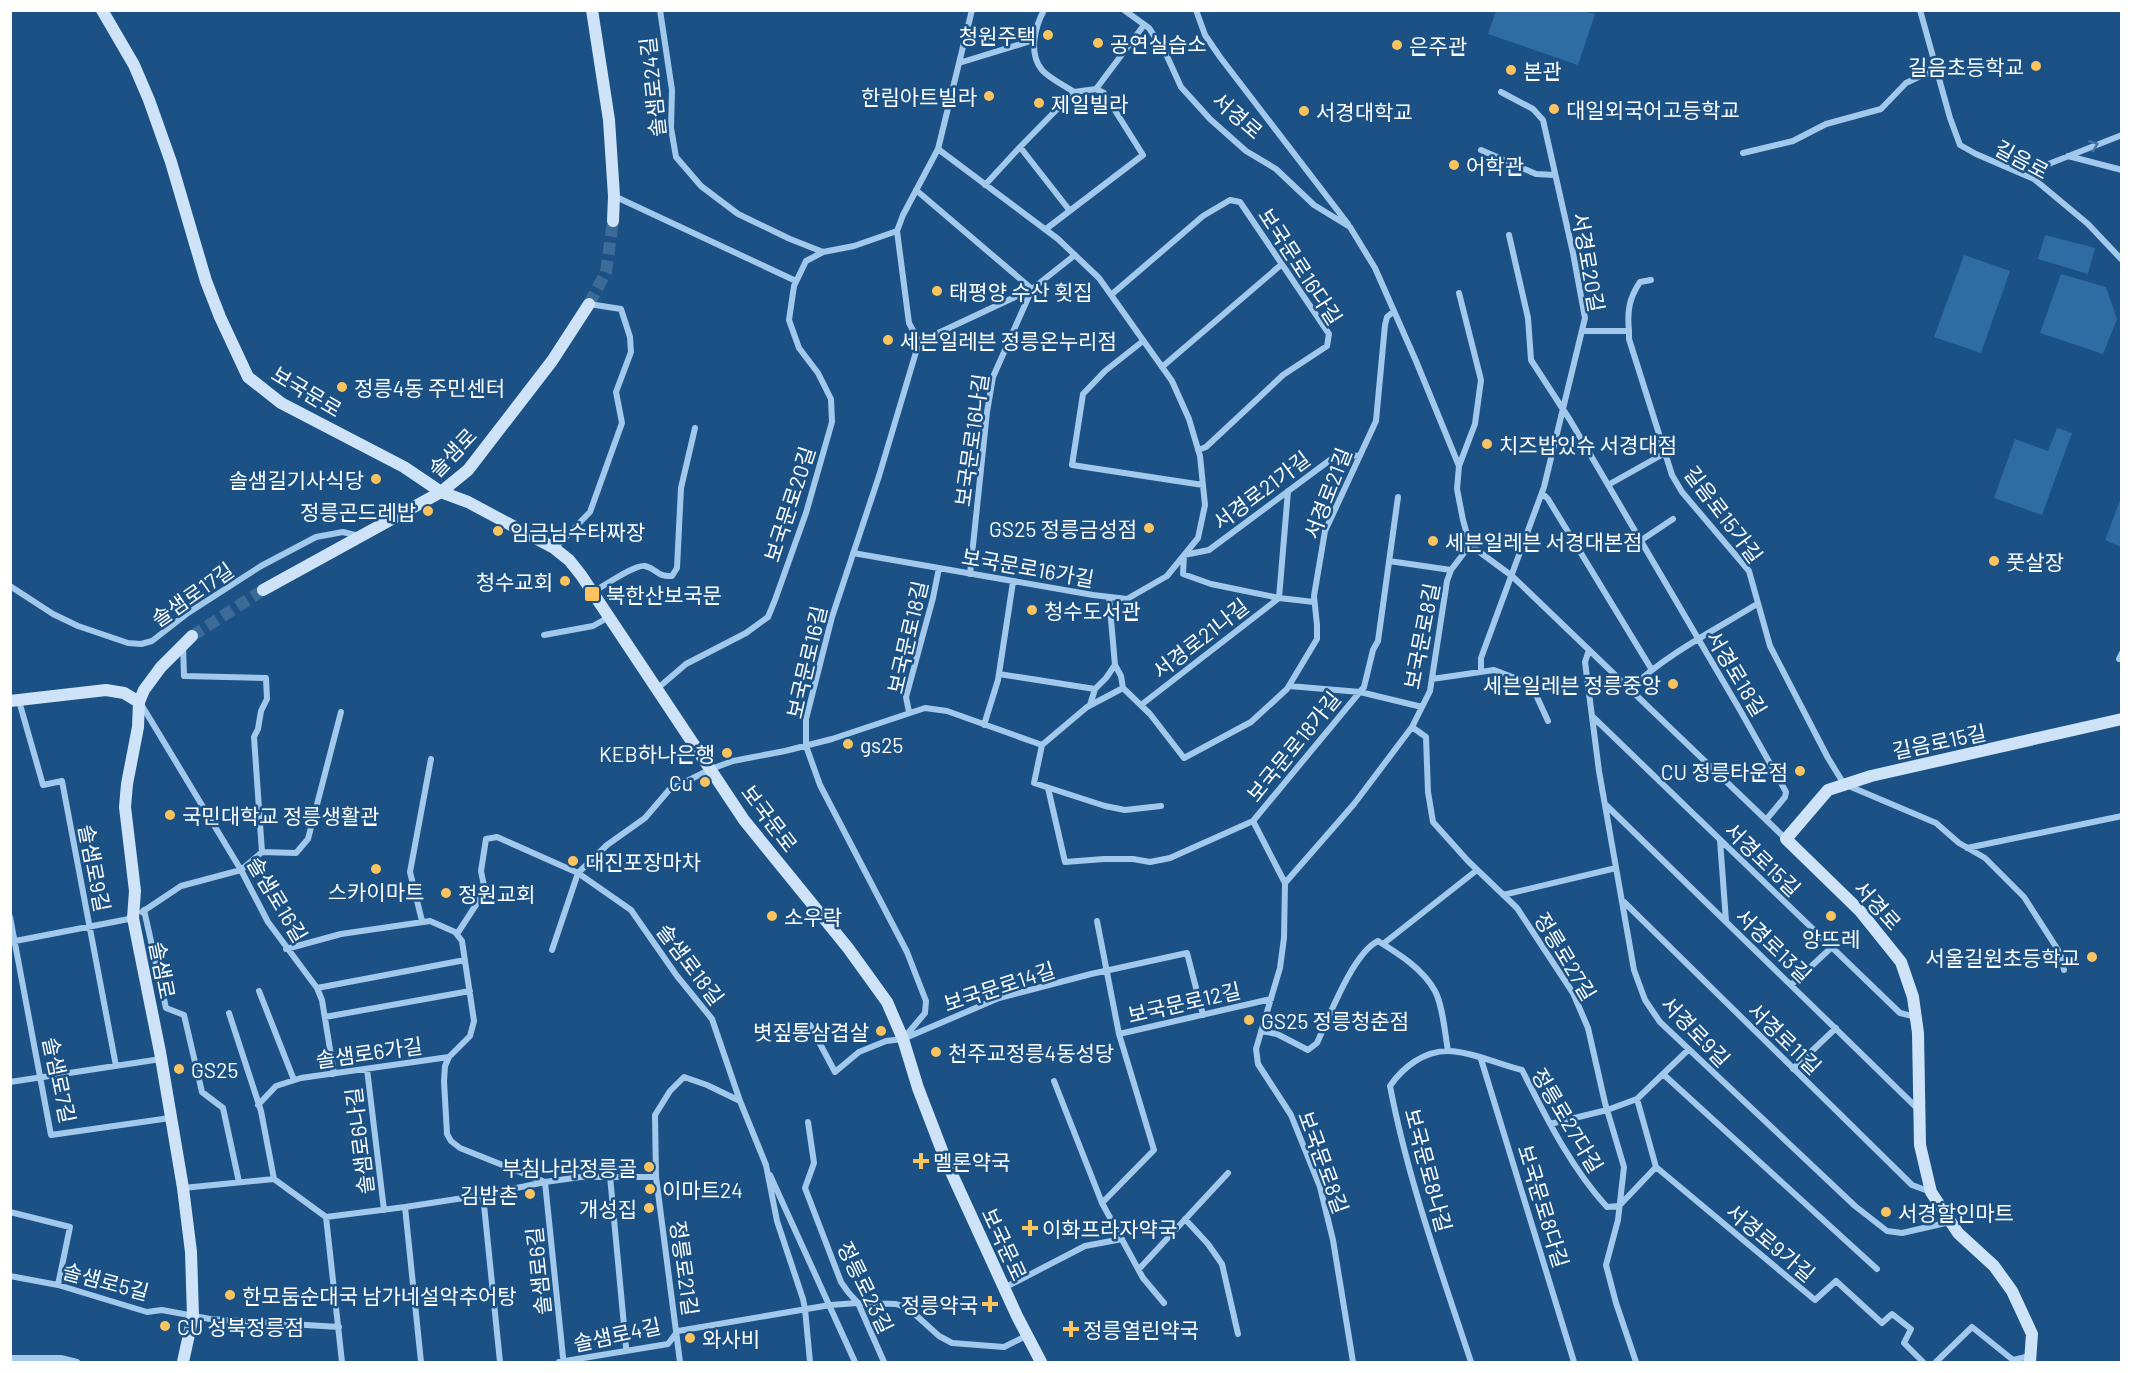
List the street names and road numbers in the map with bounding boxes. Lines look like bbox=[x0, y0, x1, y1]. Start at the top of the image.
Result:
street label: 솔샘로24길 bbox=[634, 36, 670, 138]
street label: 서경로 bbox=[1208, 87, 1268, 143]
street label: 길음로 bbox=[1991, 134, 2053, 184]
street label: 보국문로16다길 bbox=[1254, 203, 1348, 329]
street label: 서경로20길 bbox=[1568, 210, 1610, 314]
street label: 보국문로 bbox=[267, 360, 347, 422]
street label: 보국문로16나길 bbox=[949, 372, 993, 508]
street label: 솔샘로 bbox=[423, 422, 481, 482]
street label: 보국문로20길 bbox=[759, 443, 819, 565]
street label: 서경로21길 bbox=[1298, 444, 1356, 542]
street label: 서경로21가길 bbox=[1208, 445, 1314, 535]
street label: 길음로15가길 bbox=[1679, 461, 1769, 567]
street label: 보국문로16가길 bbox=[960, 543, 1096, 591]
street label: 솔샘로17길 bbox=[146, 557, 238, 631]
street label: 보국문로18길 bbox=[882, 578, 932, 696]
street label: 보국문로8길 bbox=[1398, 581, 1444, 691]
street label: 서경로21나길 bbox=[1147, 593, 1253, 683]
street label: 보국문로16길 bbox=[781, 603, 831, 721]
street label: 서경로18길 bbox=[1702, 626, 1772, 720]
street label: 보국문로18가길 bbox=[1241, 686, 1345, 806]
street label: 길음로15길 bbox=[1890, 719, 1988, 763]
street label: 보국문로 bbox=[737, 780, 803, 856]
street label: 서경로15길 bbox=[1720, 817, 1806, 901]
street label: 솔샘로9길 bbox=[74, 822, 116, 914]
street label: 솔샘로16길 bbox=[243, 852, 313, 946]
street label: 서경로 bbox=[1849, 875, 1907, 935]
street label: 서경로13길 bbox=[1731, 903, 1817, 987]
street label: 정릉로27길 bbox=[1530, 907, 1602, 1005]
street label: 솔샘로18길 bbox=[652, 918, 730, 1010]
street label: 솔샘로 bbox=[145, 939, 181, 1001]
street label: 보국문로14길 bbox=[940, 956, 1058, 1016]
street label: 보국문로12길 bbox=[1125, 977, 1243, 1027]
street label: 서경로9길 bbox=[1656, 991, 1736, 1071]
street label: 서경로11길 bbox=[1743, 997, 1827, 1079]
street label: 솔샘로6가길 bbox=[314, 1032, 424, 1072]
street label: 솔샘로7길 bbox=[39, 1035, 81, 1125]
street label: 정릉로27다길 bbox=[1527, 1063, 1609, 1177]
street label: 솔샘로6나길 bbox=[340, 1086, 378, 1196]
street label: 보국문로8나길 bbox=[1401, 1105, 1457, 1235]
street label: 보국문로8길 bbox=[1294, 1107, 1354, 1217]
street label: 보국문로8다길 bbox=[1513, 1142, 1575, 1270]
street label: 서경로9가길 bbox=[1722, 1198, 1820, 1286]
street label: 보국문로 bbox=[977, 1204, 1033, 1284]
street label: 정릉로21길 bbox=[666, 1219, 704, 1317]
street label: 솔샘로6길 bbox=[521, 1226, 555, 1316]
street label: 정릉로23길 bbox=[833, 1237, 899, 1337]
street label: 솔샘로5길 bbox=[60, 1258, 152, 1304]
street label: 솔샘로4길 bbox=[571, 1313, 663, 1355]

